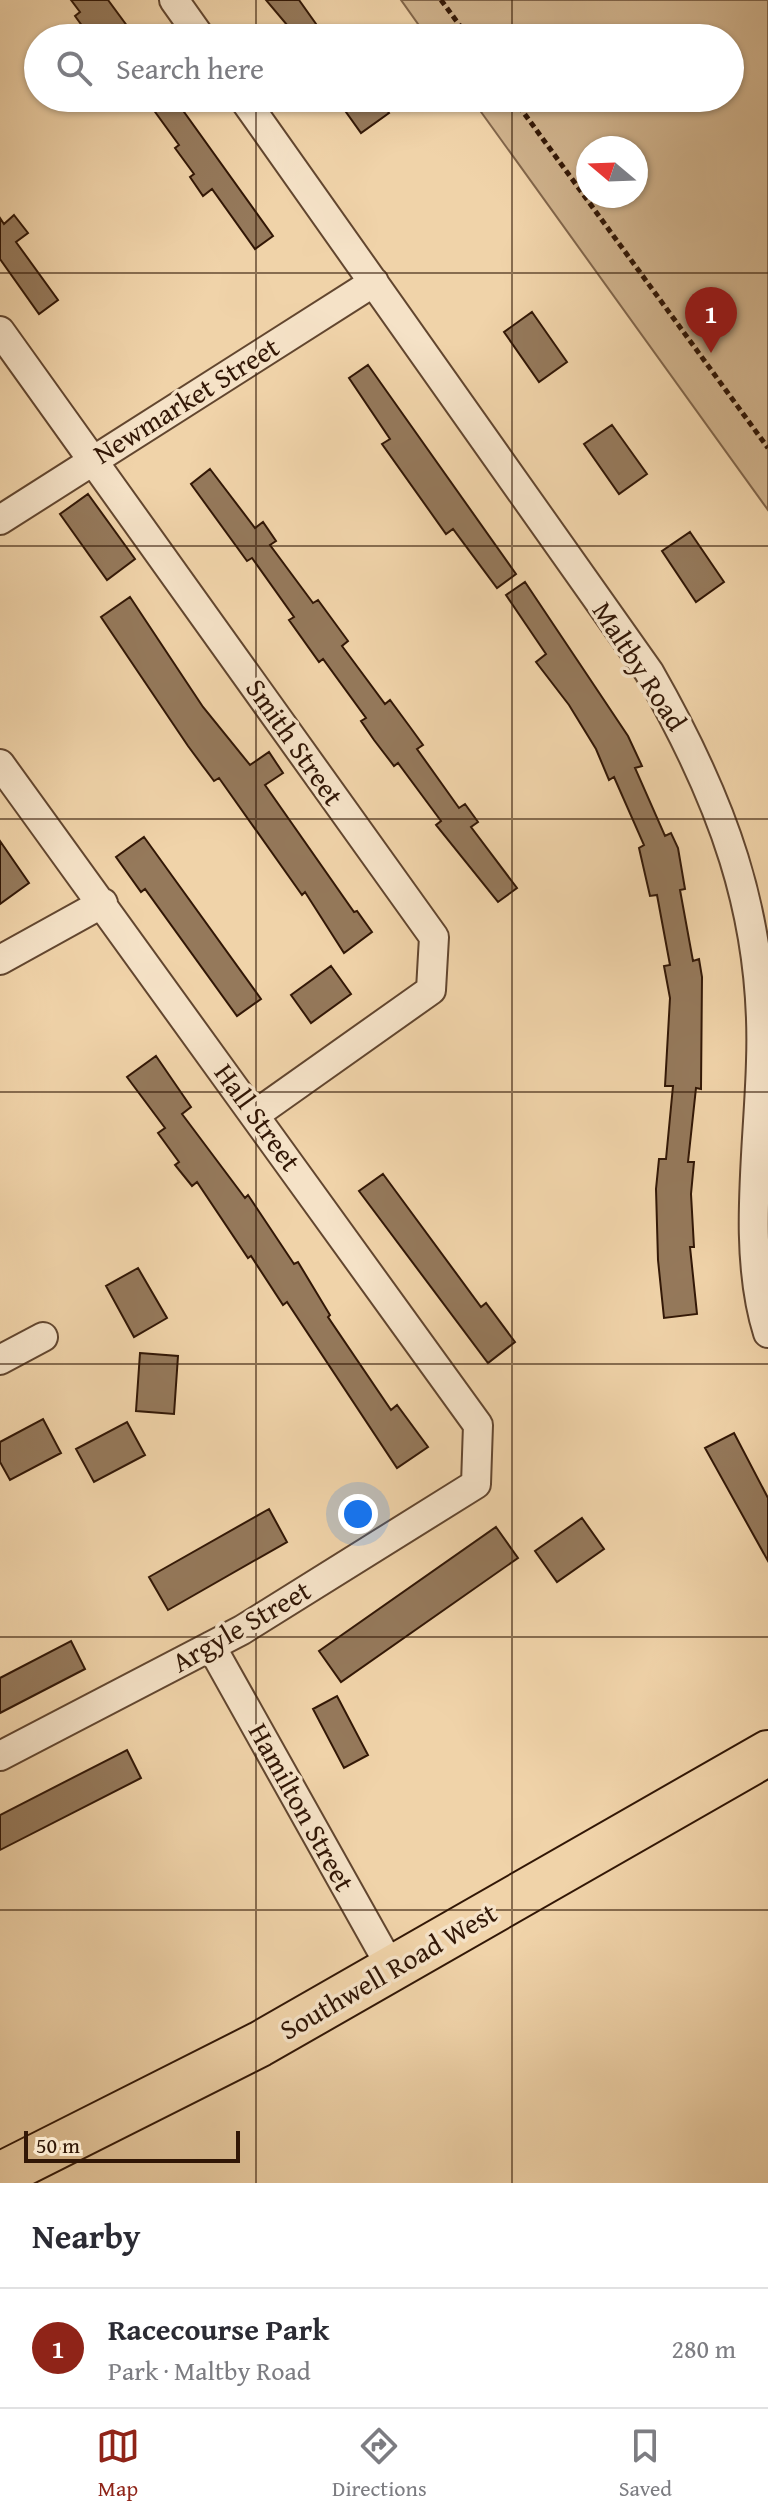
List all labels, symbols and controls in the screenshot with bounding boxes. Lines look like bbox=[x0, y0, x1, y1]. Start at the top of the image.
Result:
search box bbox=[24, 24, 744, 112]
icon: search bbox=[52, 46, 96, 90]
text: Search here bbox=[116, 46, 264, 90]
north arrow bbox=[576, 136, 648, 208]
pin: 1 bbox=[685, 287, 737, 353]
street label: Newmarket Street bbox=[85, 326, 287, 473]
street label: Maltby Road bbox=[583, 593, 698, 739]
street label: Smith Street bbox=[236, 670, 354, 814]
street label: Hall Street bbox=[205, 1054, 312, 1179]
your location bbox=[338, 1494, 378, 1534]
street label: Argyle Street bbox=[164, 1569, 318, 1682]
street label: Hamilton Street bbox=[239, 1715, 366, 1899]
street label: Southwell Road West bbox=[272, 1892, 504, 2049]
scale bar bbox=[24, 2127, 240, 2163]
text: 50 m bbox=[36, 2129, 80, 2161]
text: Nearby bbox=[32, 2211, 141, 2260]
text: Racecourse Park bbox=[108, 2307, 329, 2351]
text: 1 bbox=[51, 2329, 65, 2368]
text: 280 m bbox=[671, 2329, 736, 2368]
text: Park · Maltby Road bbox=[108, 2351, 311, 2390]
tab: Map bbox=[96, 2424, 140, 2504]
tab: Directions bbox=[332, 2424, 427, 2504]
tab: Saved bbox=[619, 2424, 672, 2504]

